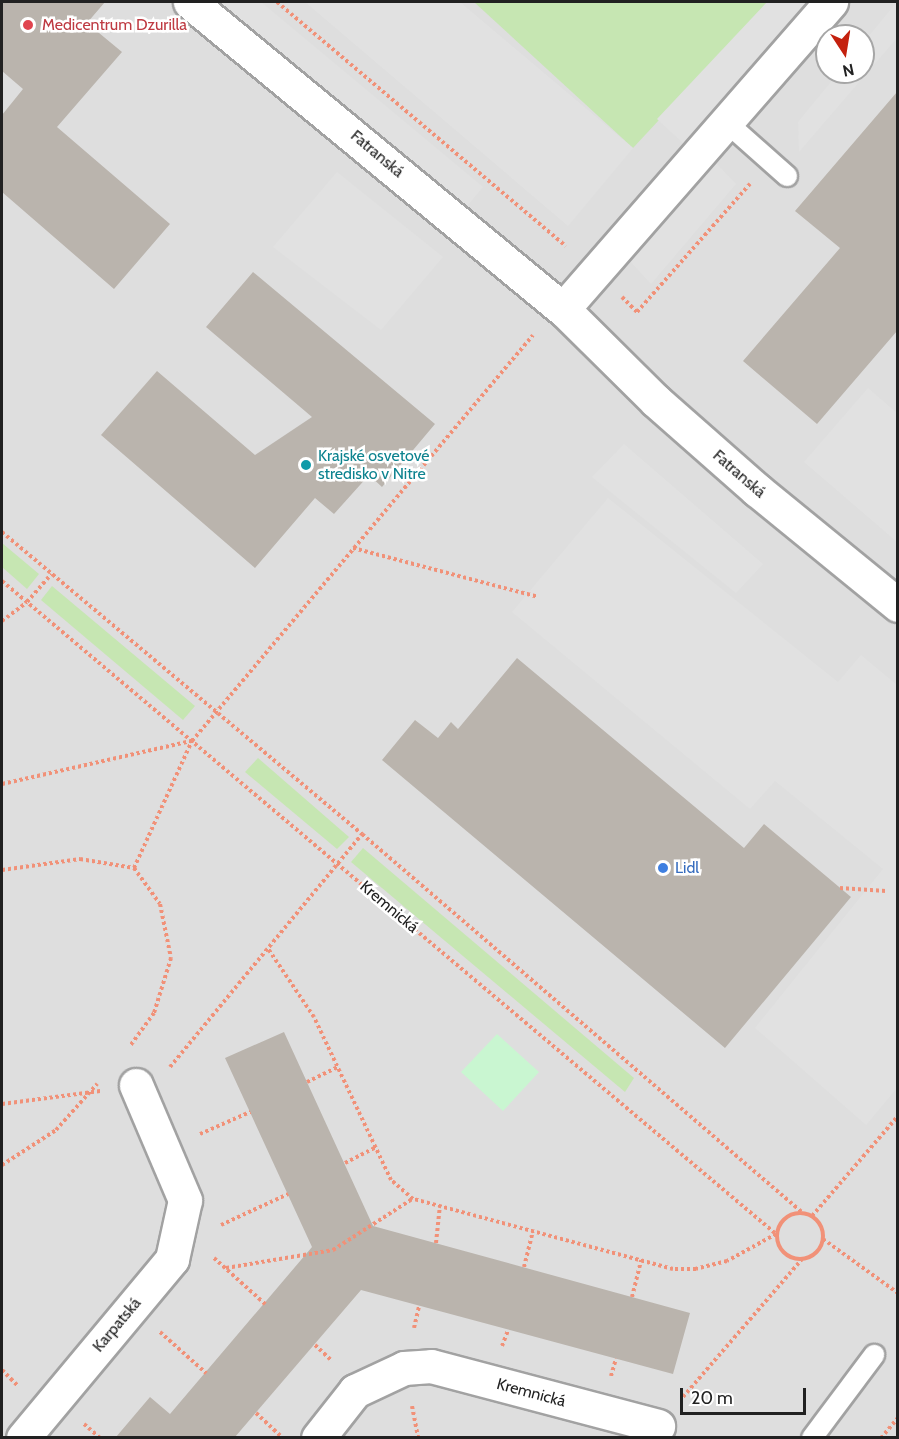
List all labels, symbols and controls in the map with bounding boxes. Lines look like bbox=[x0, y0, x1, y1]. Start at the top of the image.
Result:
place label: Medicentrum Dzurilla bbox=[42, 15, 187, 35]
marker: Medicentrum Dzurilla bbox=[19, 16, 37, 34]
north arrow bbox=[815, 24, 875, 84]
text: N bbox=[841, 60, 856, 81]
street label: Fatranská bbox=[347, 126, 407, 182]
place label: Krajské osvetové stredisko v Nitre bbox=[318, 446, 430, 484]
street label: Fatranská bbox=[709, 446, 769, 502]
marker: Krajské osvetové stredisko v Nitre bbox=[299, 458, 313, 472]
place label: Lidl bbox=[675, 858, 699, 878]
marker: Lidl bbox=[656, 861, 670, 875]
street label: Kremnická bbox=[356, 877, 422, 937]
street label: Karpatská bbox=[89, 1294, 145, 1356]
street label: Kremnická bbox=[494, 1375, 568, 1411]
scale bar bbox=[683, 1376, 809, 1414]
text: 20 m bbox=[691, 1387, 733, 1409]

